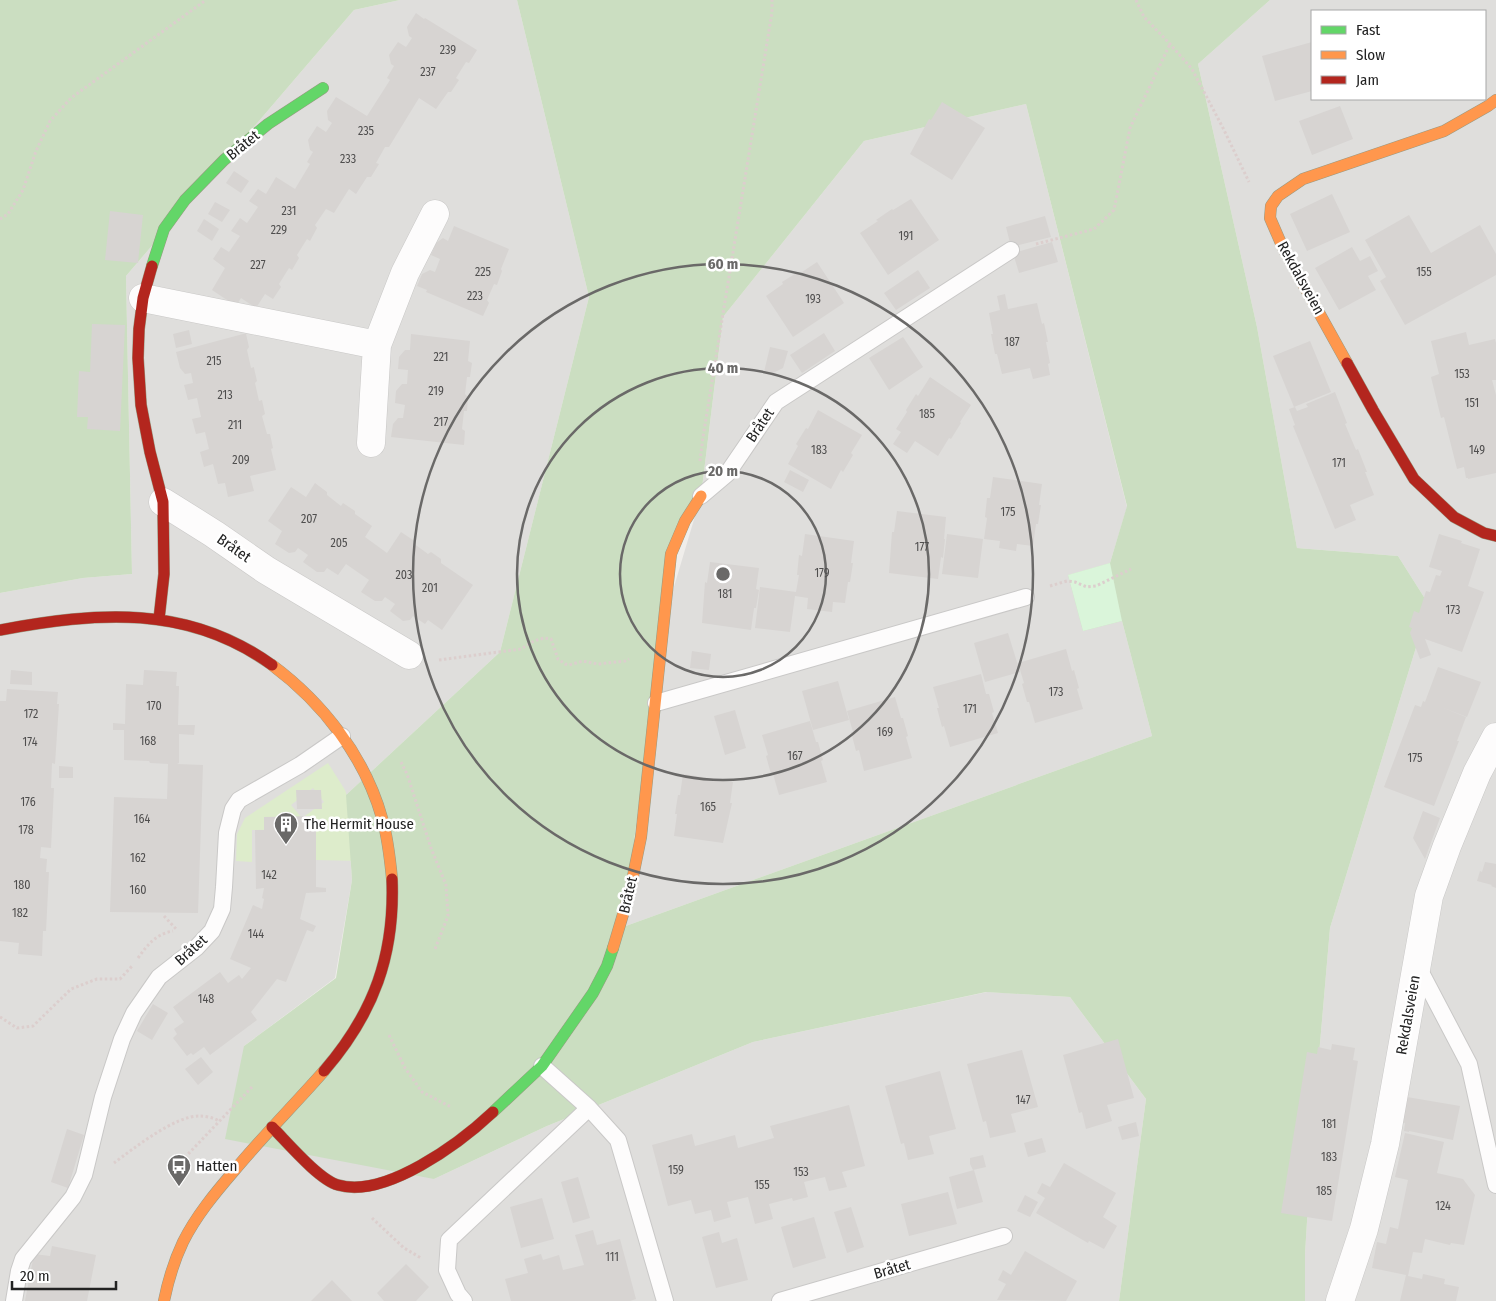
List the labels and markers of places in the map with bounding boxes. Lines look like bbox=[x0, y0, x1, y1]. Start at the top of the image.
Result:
centre of rings bbox=[714, 565, 732, 583]
building icon: The Hermit House bbox=[273, 811, 299, 845]
place label: The Hermit House bbox=[304, 815, 414, 833]
bus stop icon: Hatten bbox=[166, 1153, 192, 1187]
place label: Hatten bbox=[196, 1157, 237, 1175]

